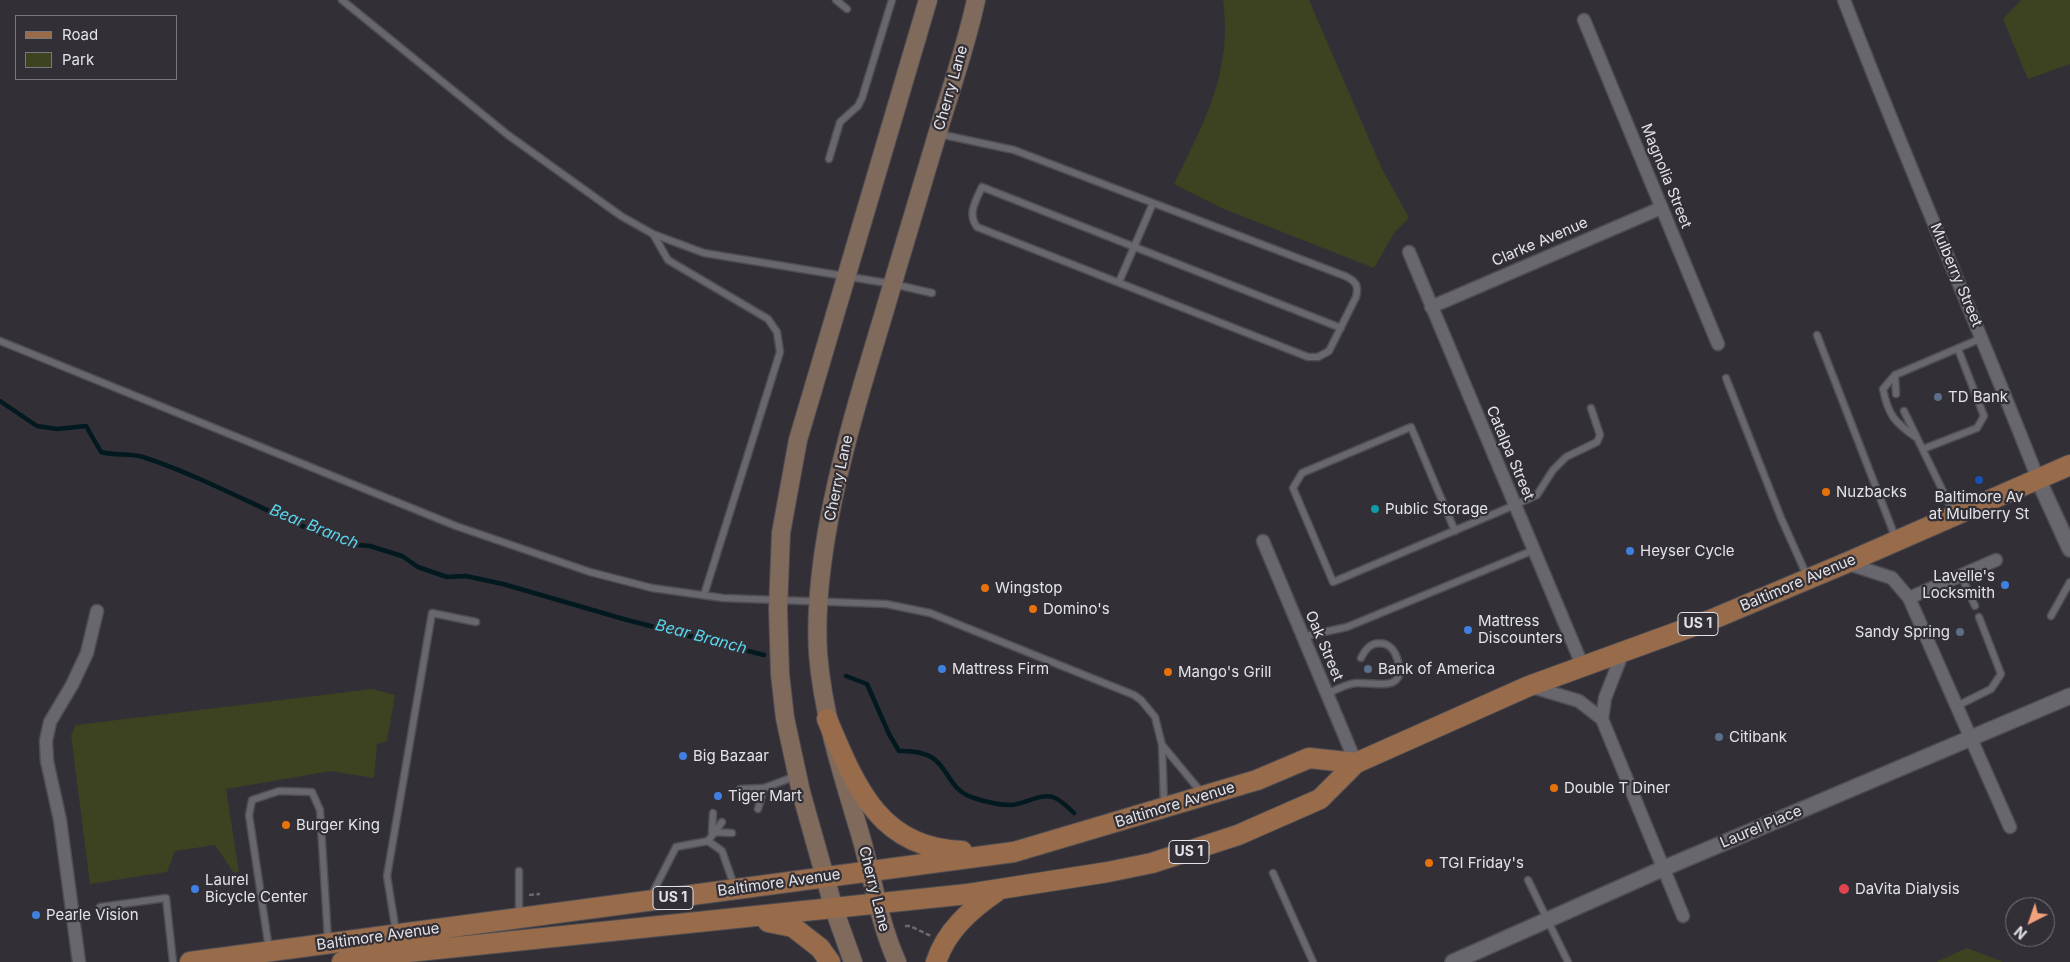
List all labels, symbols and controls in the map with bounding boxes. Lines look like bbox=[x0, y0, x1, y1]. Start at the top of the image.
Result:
legend bbox=[15, 15, 178, 80]
text: Road bbox=[62, 25, 98, 44]
street label: Cherry Lane bbox=[930, 43, 972, 133]
text: Park bbox=[62, 50, 94, 69]
street label: Magnolia Street bbox=[1637, 121, 1695, 231]
street label: Clarke Avenue bbox=[1489, 214, 1591, 270]
street label: Mulberry Street bbox=[1926, 221, 1986, 329]
place label: TD Bank bbox=[1948, 388, 2008, 406]
marker: TD Bank bbox=[1932, 391, 1944, 403]
street label: Catalpa Street bbox=[1482, 403, 1538, 503]
street label: Cherry Lane bbox=[821, 433, 857, 523]
marker: Baltimore Av at Mulberry St bbox=[1973, 474, 1985, 486]
place label: Nuzbacks bbox=[1836, 483, 1907, 501]
marker: Nuzbacks bbox=[1820, 486, 1832, 498]
place label: Baltimore Av at Mulberry St bbox=[1929, 488, 2029, 523]
water label: Bear Branch bbox=[267, 500, 361, 554]
place label: Public Storage bbox=[1385, 500, 1488, 518]
marker: Public Storage bbox=[1369, 503, 1381, 515]
place label: Heyser Cycle bbox=[1640, 542, 1735, 560]
marker: Heyser Cycle bbox=[1624, 545, 1636, 557]
street label: Baltimore Avenue bbox=[1737, 551, 1859, 615]
place label: Lavelle's Locksmith bbox=[1922, 567, 1995, 602]
place label: Wingstop bbox=[995, 579, 1062, 597]
marker: Lavelle's Locksmith bbox=[1999, 579, 2011, 591]
marker: Wingstop bbox=[979, 582, 991, 594]
place label: Domino's bbox=[1043, 600, 1110, 618]
marker: Domino's bbox=[1027, 603, 1039, 615]
street label: Oak Street bbox=[1301, 608, 1347, 684]
place label: Mattress Discounters bbox=[1478, 612, 1563, 647]
road number: US 1 bbox=[1678, 612, 1718, 636]
water label: Bear Branch bbox=[653, 616, 749, 658]
place label: Sandy Spring bbox=[1855, 623, 1950, 641]
marker: Mattress Discounters bbox=[1462, 624, 1474, 636]
marker: Sandy Spring bbox=[1954, 626, 1966, 638]
place label: Mattress Firm bbox=[952, 660, 1049, 678]
place label: Bank of America bbox=[1378, 660, 1495, 678]
marker: Mattress Firm bbox=[936, 663, 948, 675]
place label: Mango's Grill bbox=[1178, 663, 1271, 681]
marker: Bank of America bbox=[1362, 663, 1374, 675]
marker: Mango's Grill bbox=[1162, 666, 1174, 678]
place label: Citibank bbox=[1729, 728, 1787, 746]
marker: Citibank bbox=[1713, 731, 1725, 743]
place label: Big Bazaar bbox=[693, 747, 769, 765]
marker: Big Bazaar bbox=[677, 750, 689, 762]
street label: Baltimore Avenue bbox=[1113, 778, 1237, 832]
place label: Double T Diner bbox=[1564, 779, 1670, 797]
marker: Double T Diner bbox=[1548, 782, 1560, 794]
place label: Tiger Mart bbox=[728, 787, 802, 805]
marker: Tiger Mart bbox=[712, 790, 724, 802]
street label: Laurel Place bbox=[1718, 802, 1804, 852]
place label: Burger King bbox=[296, 816, 380, 834]
marker: Burger King bbox=[280, 819, 292, 831]
road number: US 1 bbox=[1169, 840, 1209, 864]
street label: Cherry Lane bbox=[855, 844, 893, 934]
place label: TGI Friday's bbox=[1439, 854, 1524, 872]
marker: TGI Friday's bbox=[1423, 857, 1435, 869]
street label: Baltimore Avenue bbox=[716, 865, 842, 901]
place label: Laurel Bicycle Center bbox=[205, 871, 308, 906]
place label: DaVita Dialysis bbox=[1855, 880, 1960, 898]
marker: DaVita Dialysis bbox=[1837, 882, 1851, 896]
marker: Laurel Bicycle Center bbox=[189, 883, 201, 895]
road number: US 1 bbox=[653, 886, 693, 910]
north arrow bbox=[2005, 897, 2055, 947]
place label: Pearle Vision bbox=[46, 906, 139, 924]
marker: Pearle Vision bbox=[30, 909, 42, 921]
street label: Baltimore Avenue bbox=[315, 919, 441, 955]
text: N bbox=[2011, 923, 2030, 943]

